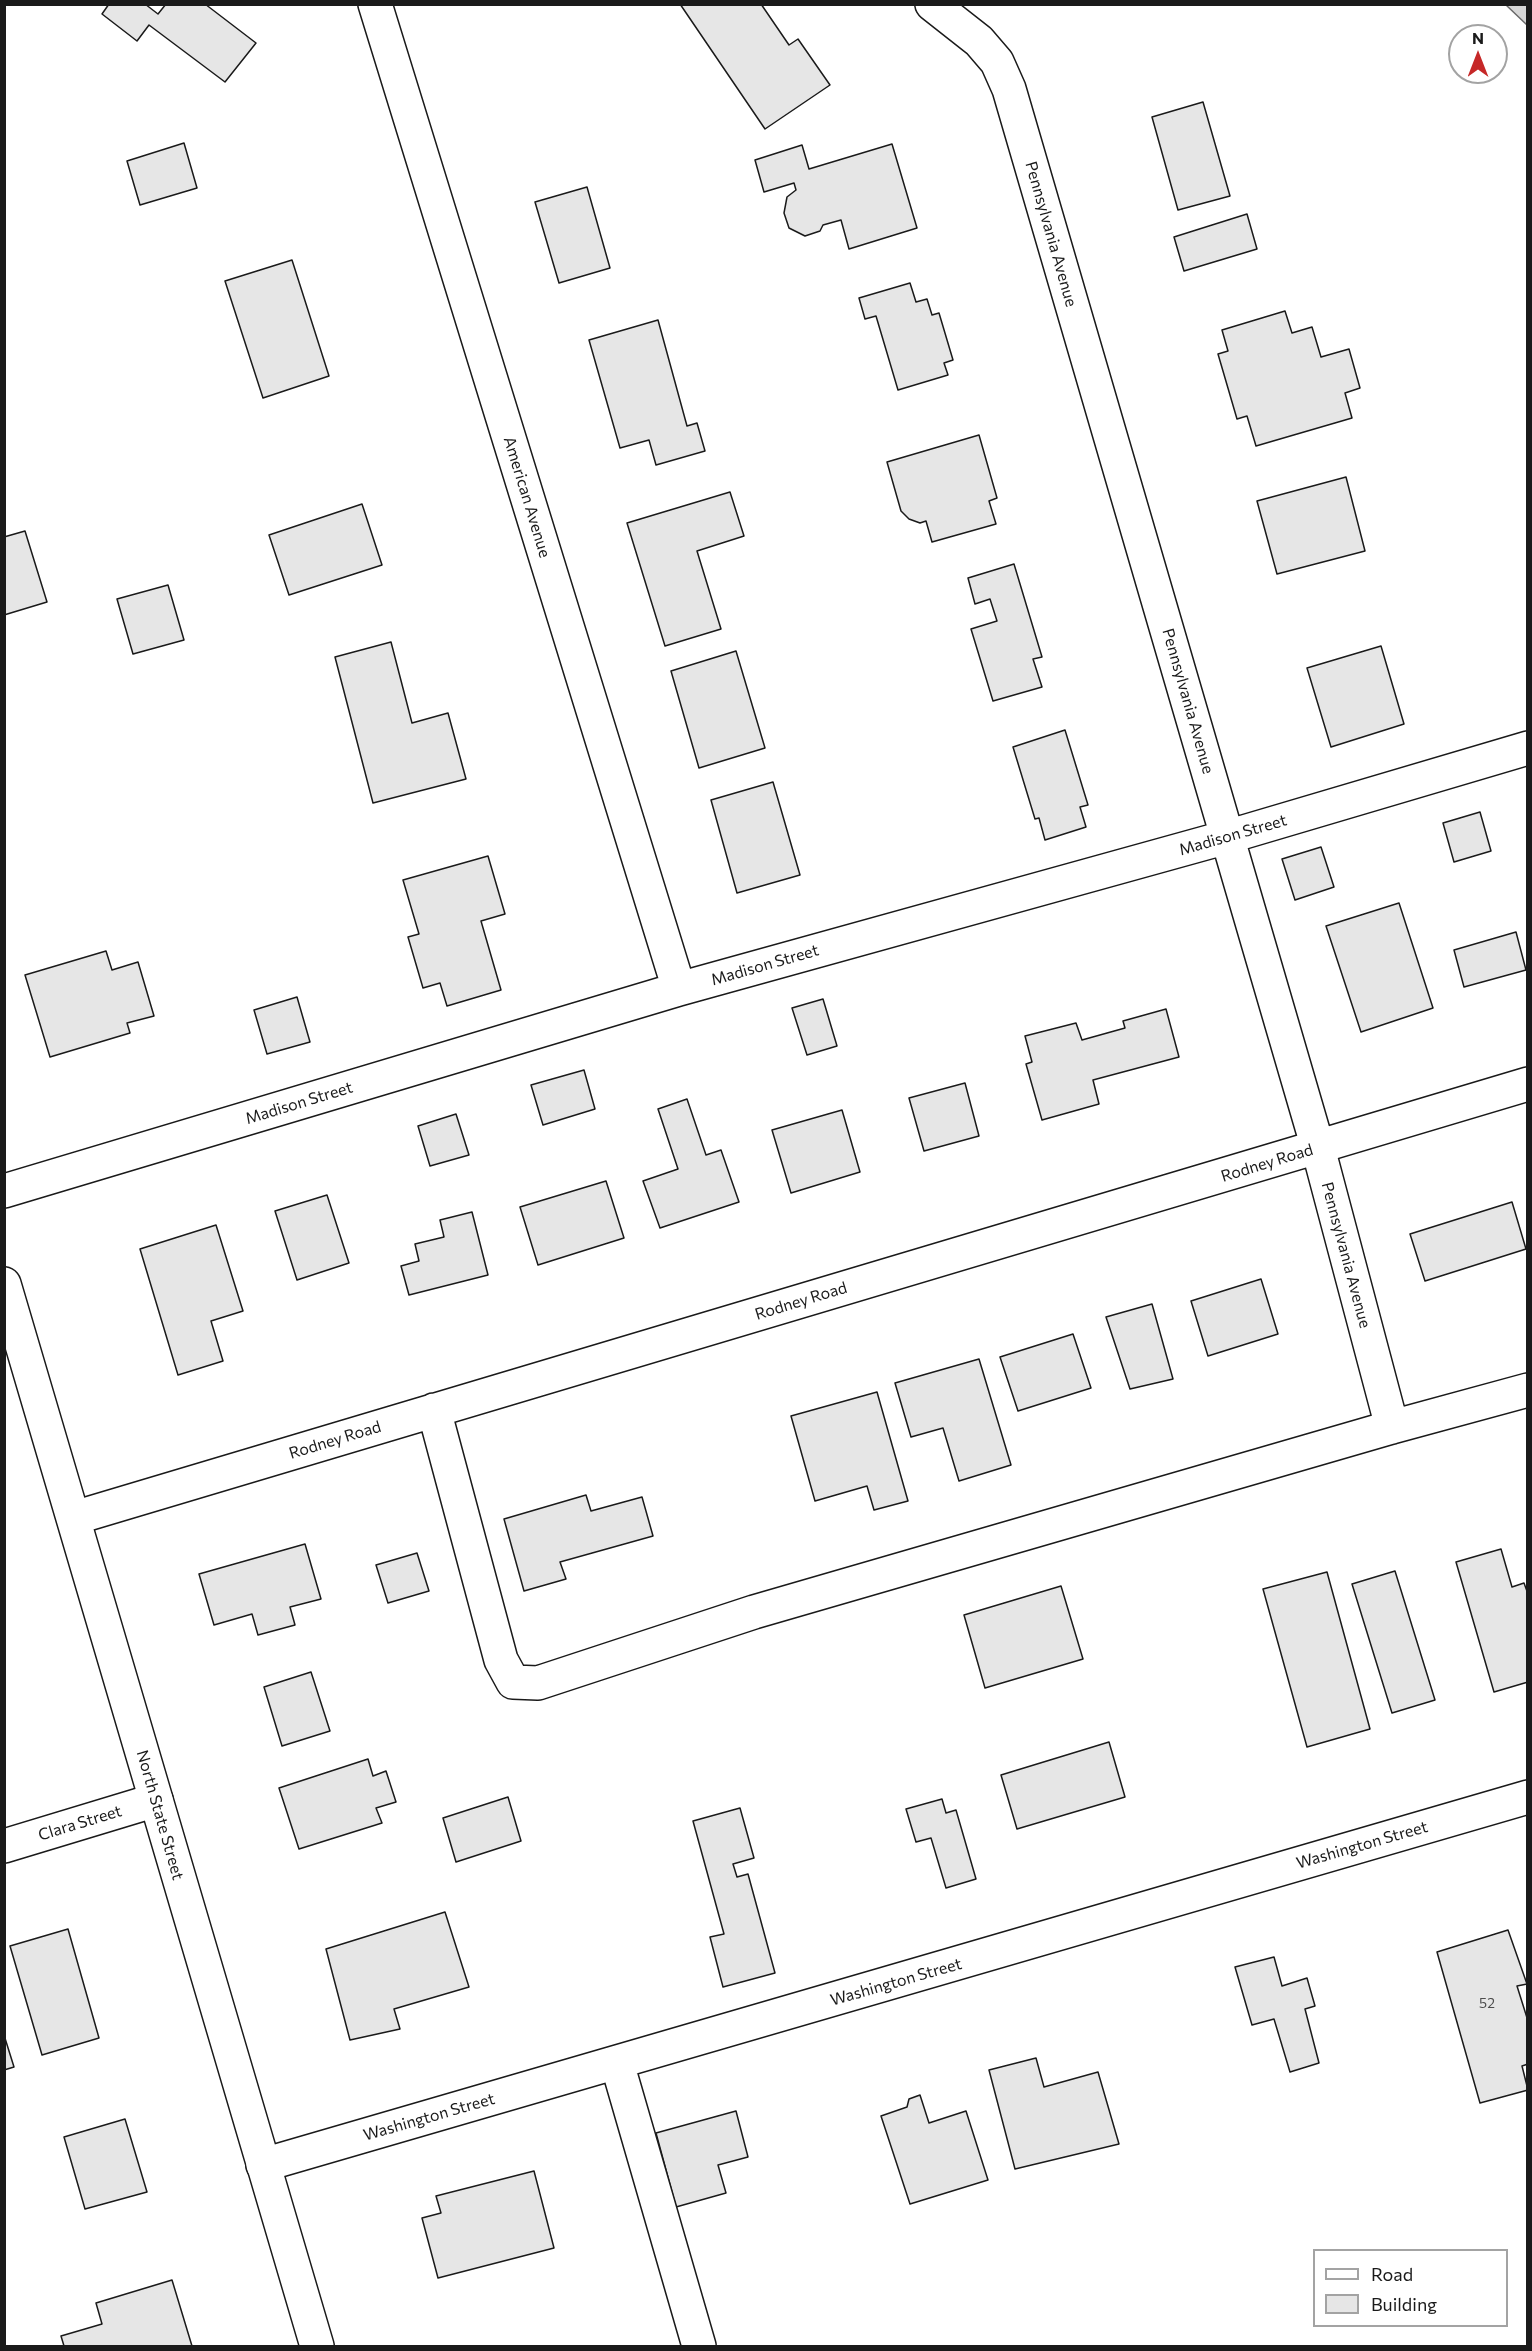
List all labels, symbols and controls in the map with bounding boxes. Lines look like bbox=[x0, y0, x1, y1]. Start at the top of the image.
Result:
north arrow bbox=[1448, 24, 1508, 84]
text: N bbox=[1472, 28, 1484, 47]
street label: Pennsylvania Avenue bbox=[1021, 159, 1081, 309]
street label: American Avenue bbox=[499, 434, 555, 560]
street label: Pennsylvania Avenue bbox=[1158, 626, 1218, 776]
street label: Madison Street bbox=[1177, 810, 1289, 860]
street label: Madison Street bbox=[709, 940, 821, 990]
street label: Madison Street bbox=[243, 1078, 355, 1128]
street label: Rodney Road bbox=[1219, 1140, 1315, 1186]
street label: Pennsylvania Avenue bbox=[1317, 1180, 1375, 1330]
street label: Rodney Road bbox=[753, 1278, 849, 1324]
street label: Rodney Road bbox=[287, 1417, 383, 1463]
street label: North State Street bbox=[132, 1748, 188, 1882]
street label: Clara Street bbox=[36, 1801, 124, 1845]
street label: Washington Street bbox=[1294, 1817, 1430, 1873]
street label: Washington Street bbox=[828, 1954, 964, 2010]
house number: 52 bbox=[1479, 1995, 1495, 2011]
street label: Washington Street bbox=[361, 2089, 497, 2145]
legend bbox=[1313, 2249, 1508, 2327]
text: Road bbox=[1371, 2263, 1413, 2285]
text: Building bbox=[1371, 2293, 1437, 2315]

